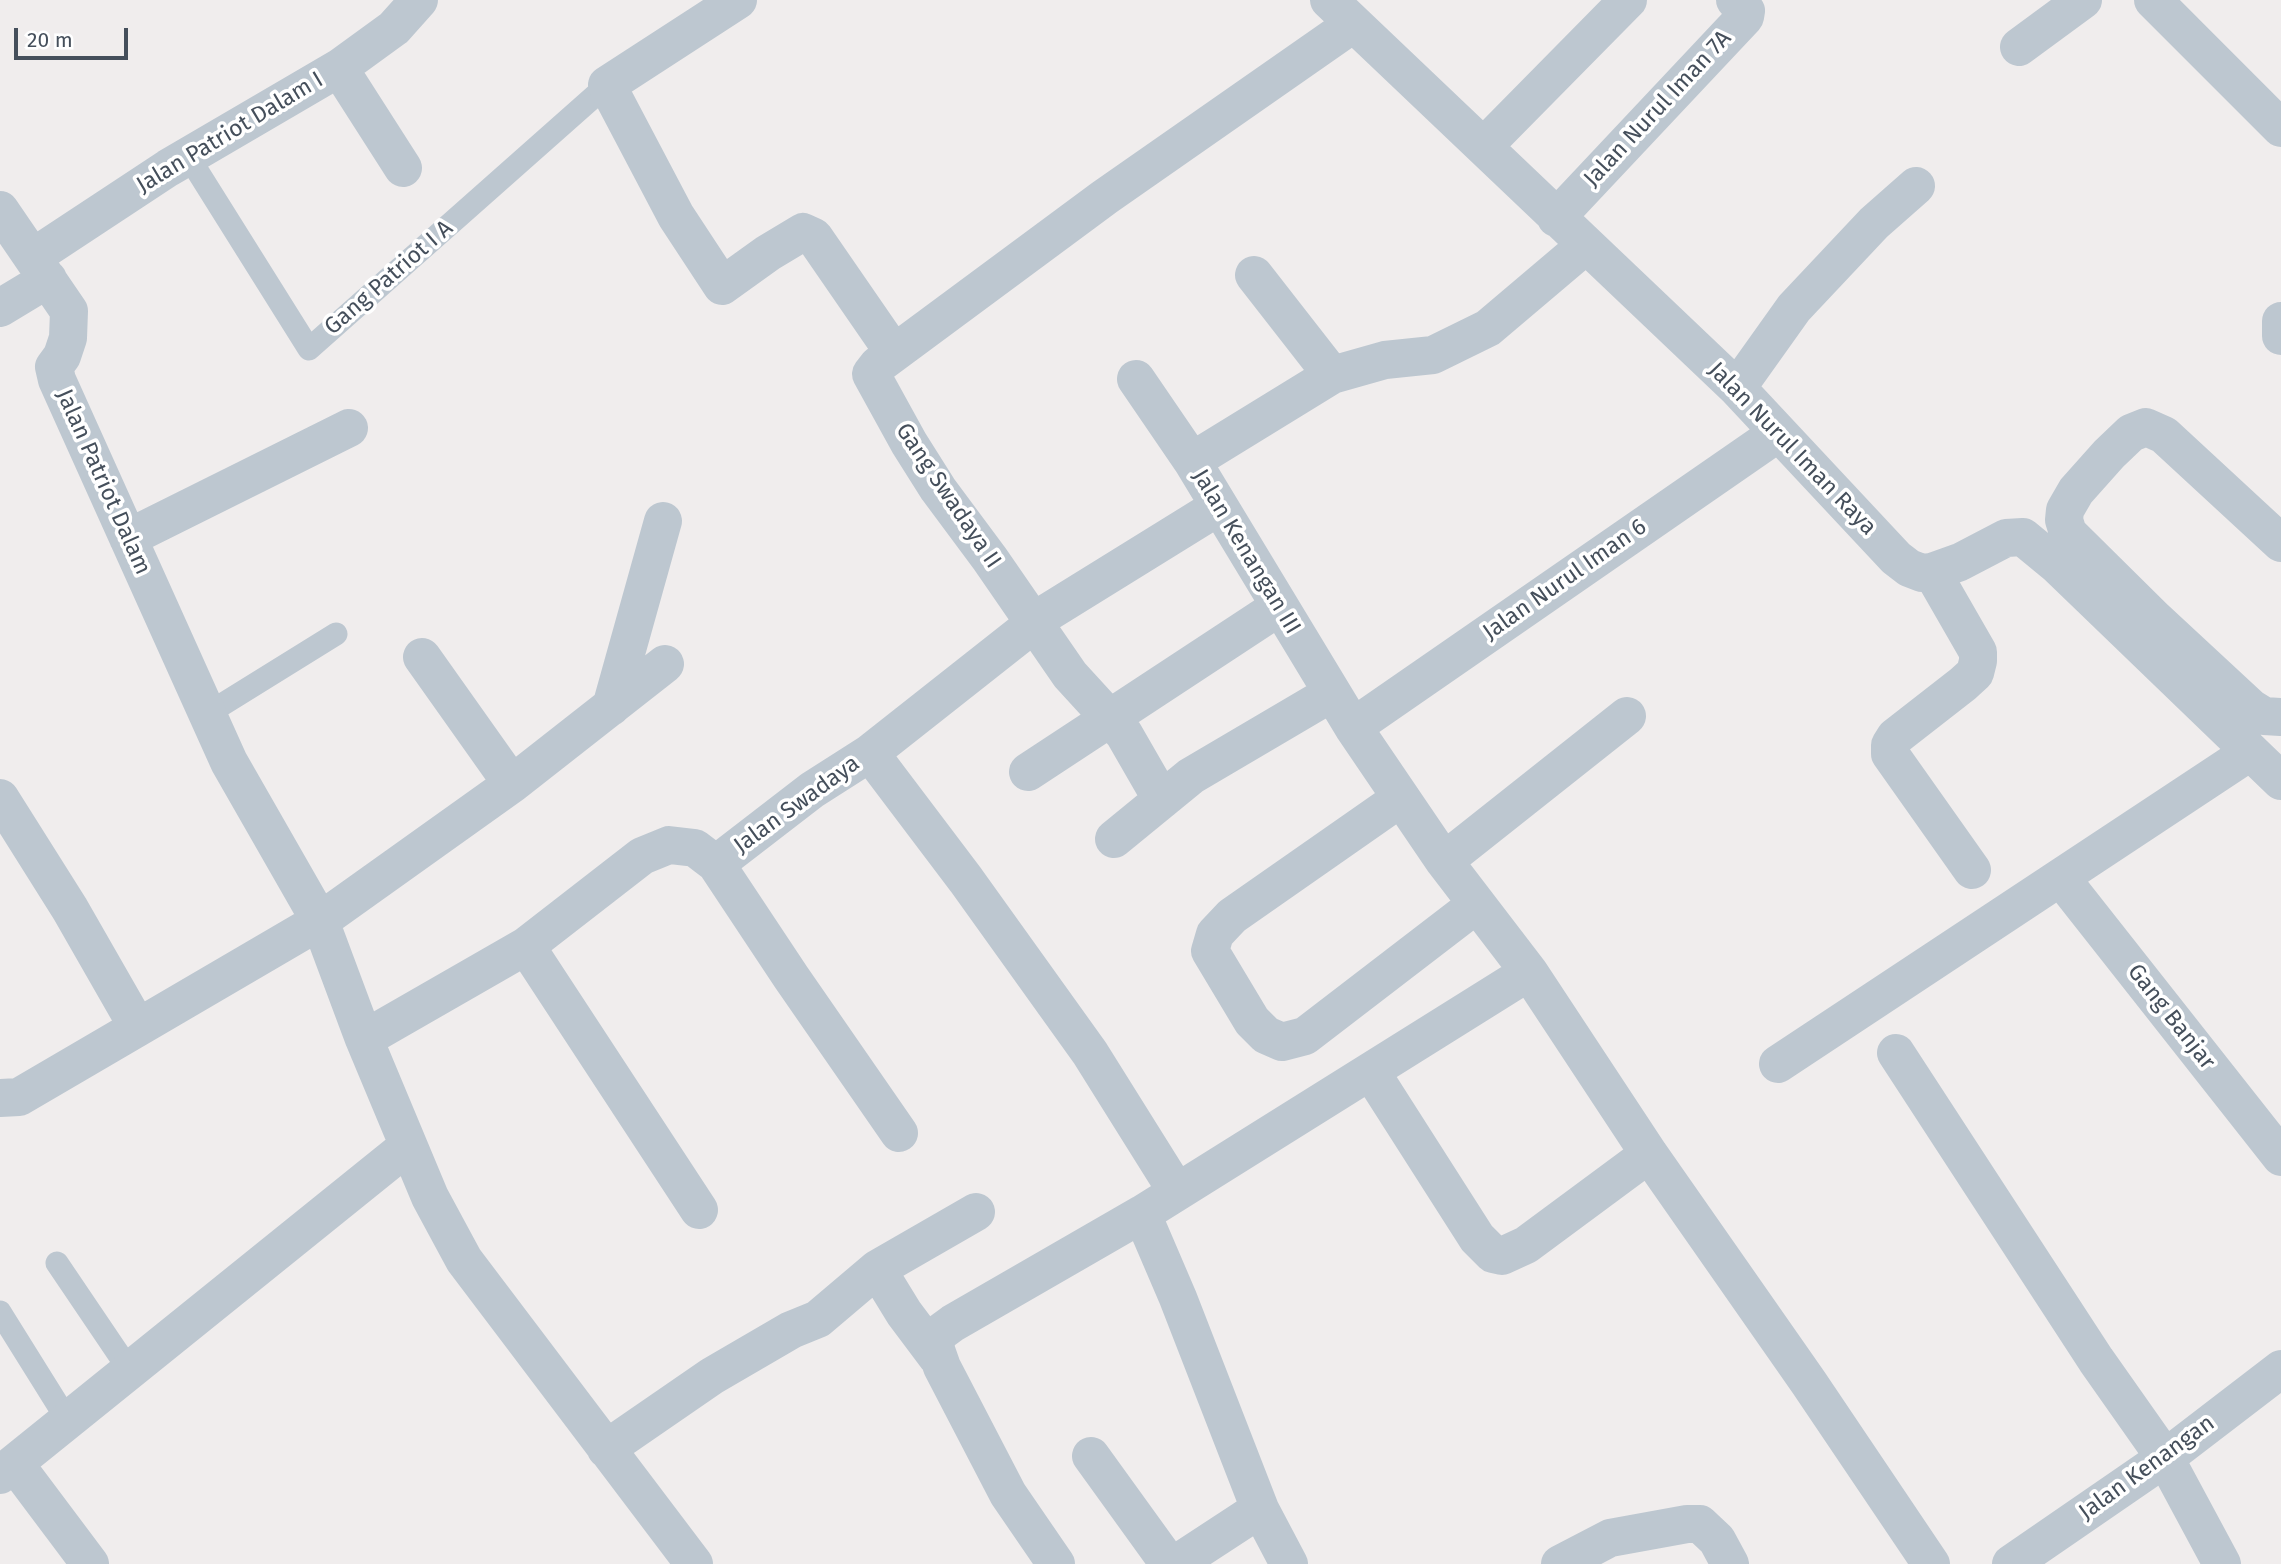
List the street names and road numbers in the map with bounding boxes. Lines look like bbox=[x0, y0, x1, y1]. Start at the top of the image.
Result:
street label: Jalan Nurul Iman 7A bbox=[1579, 25, 1737, 193]
street label: Jalan Patriot Dalam I bbox=[132, 66, 328, 200]
street label: Gang Patriot I A bbox=[319, 215, 459, 341]
street label: Jalan Nurul Iman Raya bbox=[1702, 357, 1882, 541]
street label: Jalan Patriot Dalam bbox=[50, 385, 156, 579]
street label: Gang Swadaya II bbox=[889, 418, 1007, 574]
street label: Jalan Kenangan III bbox=[1186, 465, 1306, 639]
street label: Jalan Nurul Iman 6 bbox=[1478, 513, 1652, 647]
street label: Jalan Swadaya bbox=[729, 750, 865, 860]
street label: Gang Banjar bbox=[2121, 959, 2221, 1075]
street label: Jalan Kenangan bbox=[2074, 1410, 2220, 1526]

